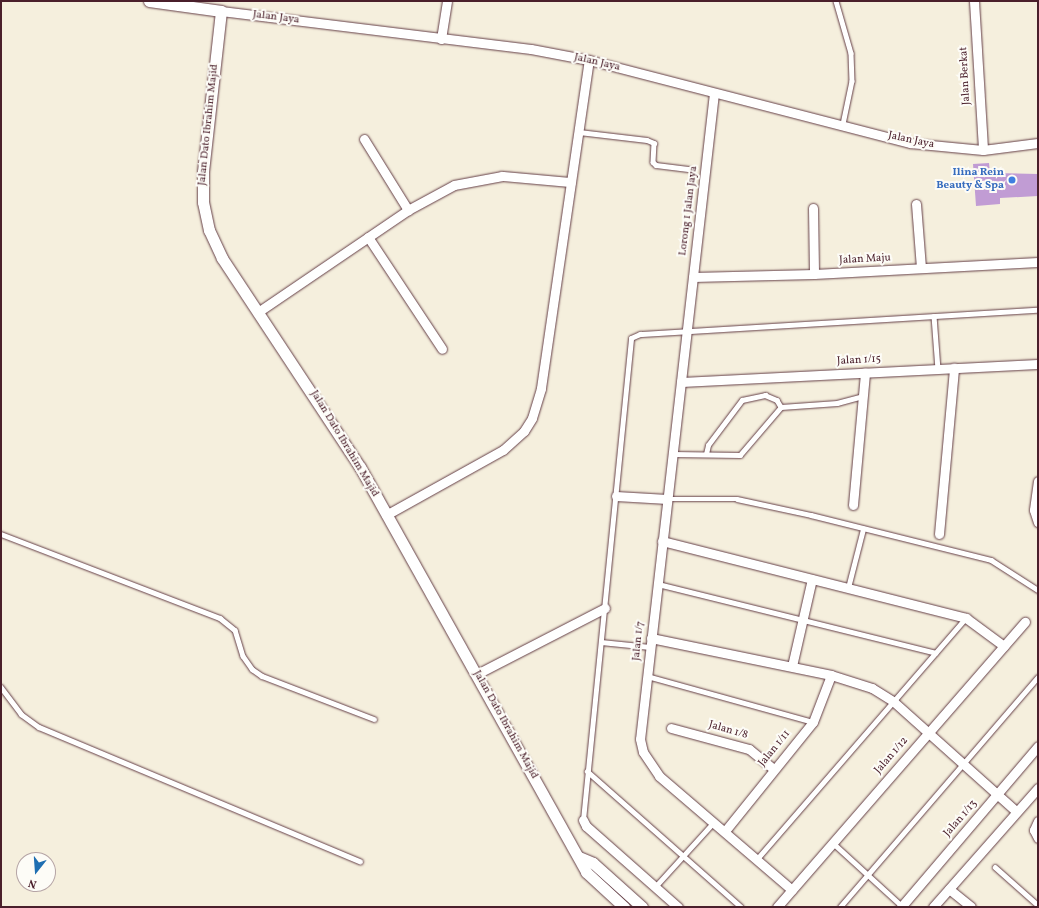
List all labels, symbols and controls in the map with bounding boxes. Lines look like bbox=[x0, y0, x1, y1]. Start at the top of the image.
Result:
street label: Jalan Jaya bbox=[252, 9, 300, 27]
street label: Jalan Berkat bbox=[958, 46, 974, 106]
street label: Jalan Jaya bbox=[573, 51, 621, 75]
street label: Jalan Dato Ibrahim Majid bbox=[196, 64, 222, 186]
street label: Jalan Jaya bbox=[887, 130, 935, 152]
street label: Lorong 1 Jalan Jaya bbox=[677, 165, 701, 257]
place label: Ilina Rein Beauty & Spa bbox=[936, 167, 1004, 193]
marker: Ilina Rein Beauty & Spa bbox=[1007, 175, 1017, 185]
street label: Jalan Maju bbox=[839, 252, 891, 268]
street label: Jalan 1/15 bbox=[837, 353, 881, 369]
street label: Jalan Dato Ibrahim Majid bbox=[307, 388, 381, 500]
street label: Jalan 1/7 bbox=[630, 620, 648, 662]
street label: Jalan Dato Ibrahim Majid bbox=[470, 668, 540, 782]
street label: Jalan 1/8 bbox=[707, 719, 749, 743]
street label: Jalan 1/11 bbox=[756, 728, 794, 770]
street label: Jalan 1/12 bbox=[872, 735, 912, 777]
street label: Jalan 1/13 bbox=[941, 798, 981, 840]
north arrow bbox=[16, 852, 56, 892]
text: N bbox=[27, 875, 39, 891]

